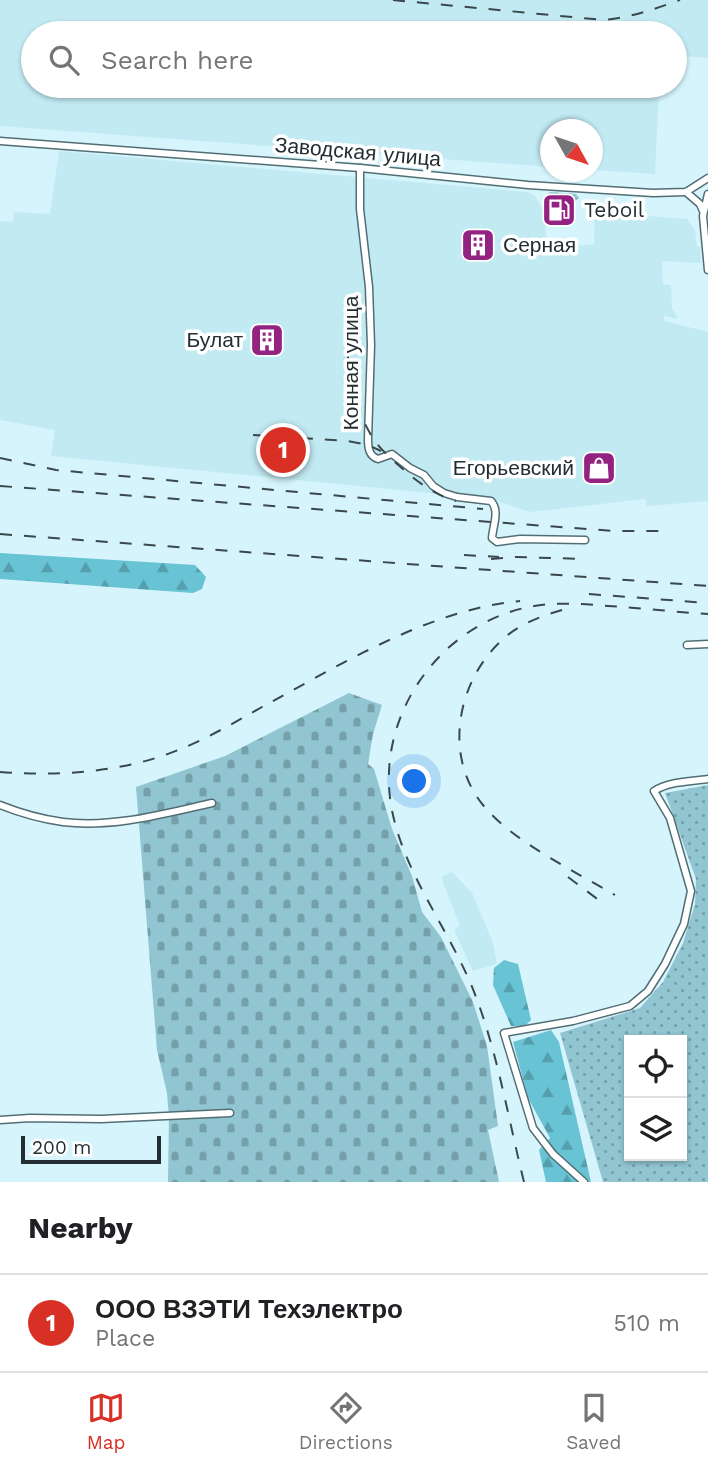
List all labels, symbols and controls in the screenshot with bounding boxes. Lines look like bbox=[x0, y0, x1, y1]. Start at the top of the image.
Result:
search box bbox=[21, 21, 687, 98]
icon: search bbox=[45, 41, 83, 79]
text: Search here bbox=[101, 45, 253, 75]
north arrow bbox=[540, 119, 603, 182]
street label: Заводская улица bbox=[274, 132, 443, 171]
fuel station icon: Teboil bbox=[540, 191, 578, 229]
place label: Teboil bbox=[584, 197, 645, 222]
building icon: Серная bbox=[459, 226, 497, 264]
place label: Серная bbox=[503, 232, 576, 257]
street label: Конная улица bbox=[338, 295, 363, 431]
building icon: Булат bbox=[248, 321, 286, 359]
place label: Булат bbox=[187, 327, 243, 352]
pin: 1 bbox=[260, 424, 306, 476]
shop icon: Егорьевский bbox=[580, 449, 618, 487]
place label: Егорьевский bbox=[453, 455, 574, 480]
your location bbox=[397, 764, 431, 798]
map controls bbox=[624, 1035, 687, 1161]
button: locate bbox=[624, 1035, 687, 1098]
button: layers bbox=[624, 1098, 687, 1161]
scale bar bbox=[21, 1133, 161, 1165]
text: 200 m bbox=[32, 1136, 91, 1159]
text: Nearby bbox=[28, 1210, 133, 1245]
text: ООО ВЗЭТИ Техэлектро bbox=[95, 1294, 403, 1324]
text: 1 bbox=[46, 1310, 56, 1337]
text: 510 m bbox=[614, 1310, 680, 1337]
text: Place bbox=[95, 1325, 155, 1352]
tab: Map bbox=[87, 1389, 125, 1454]
tab: Directions bbox=[299, 1389, 393, 1454]
tab: Saved bbox=[566, 1389, 621, 1454]

